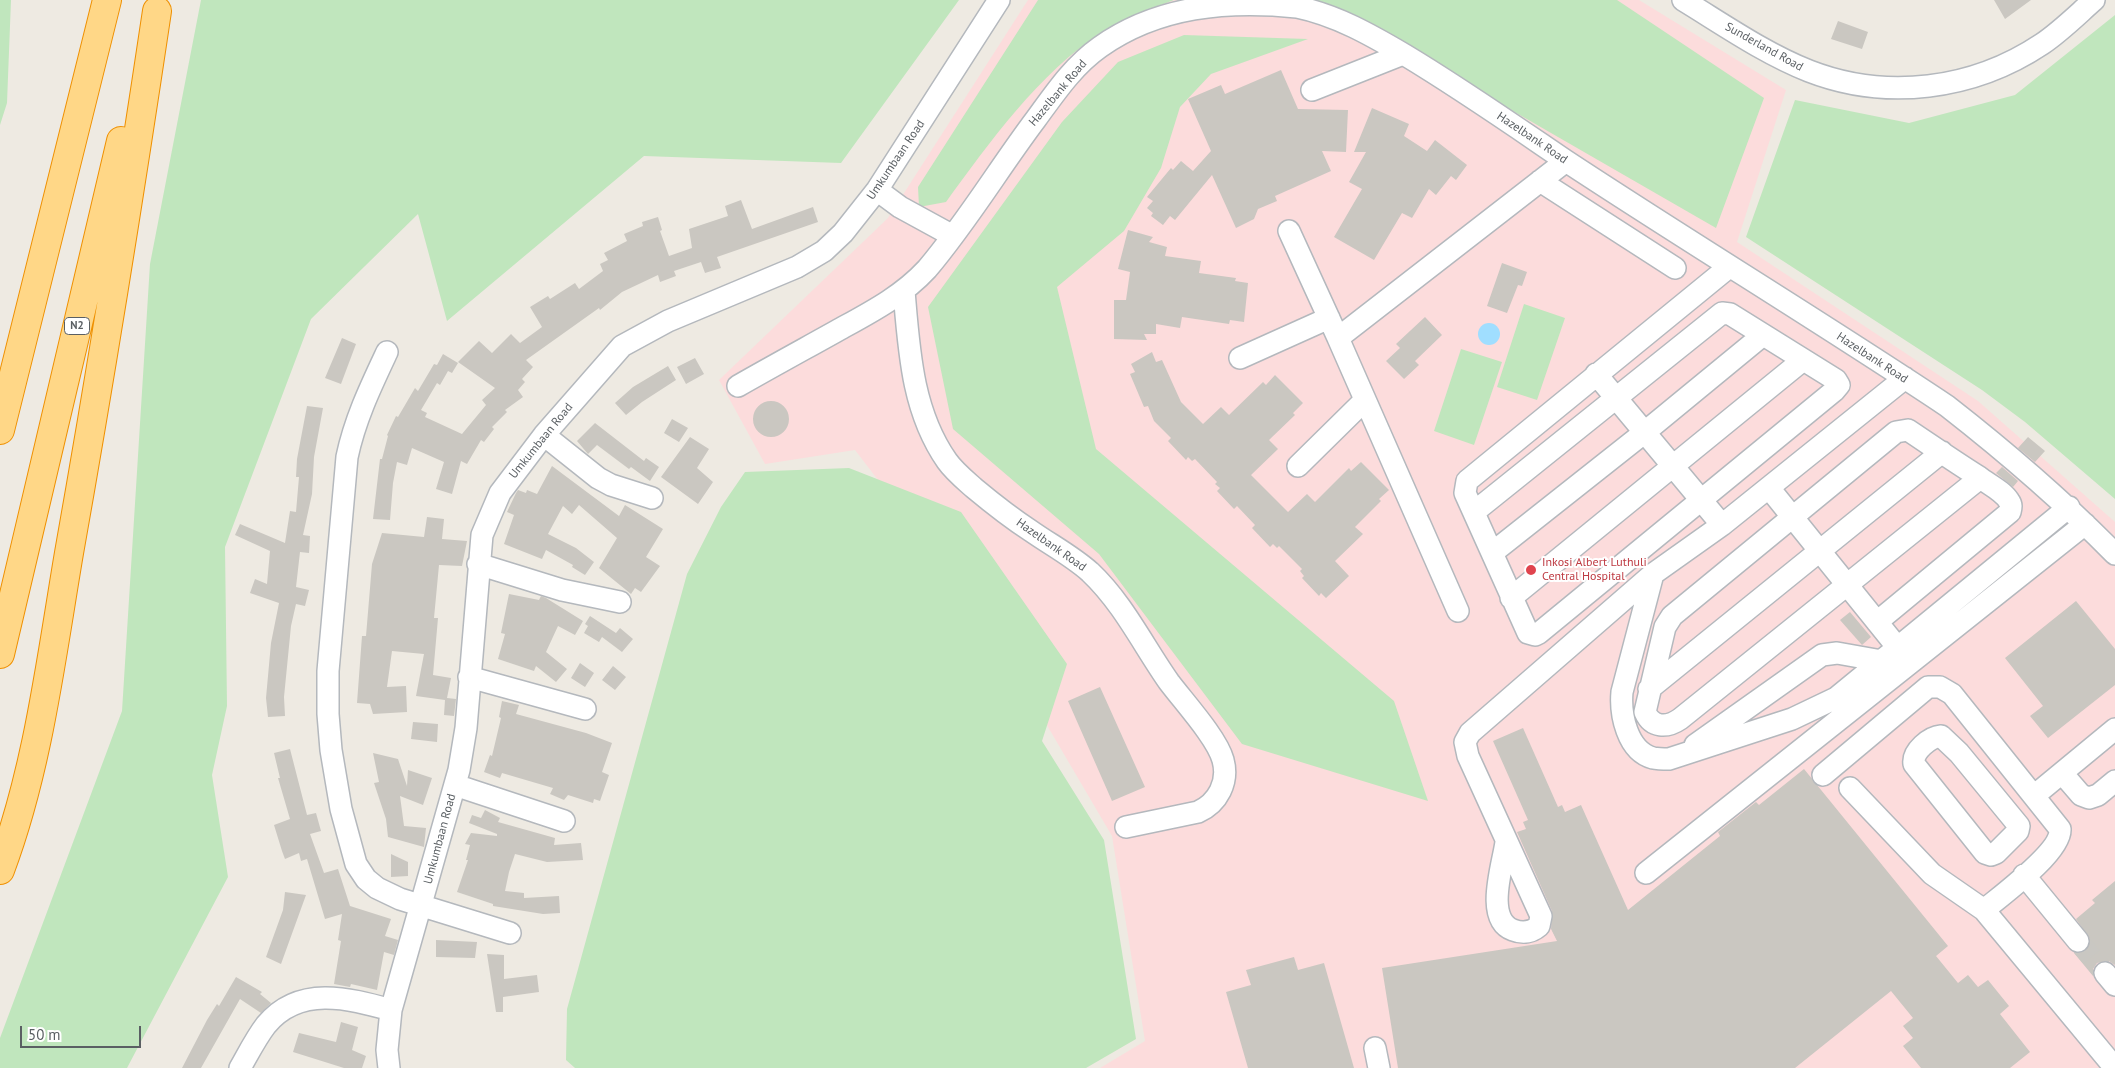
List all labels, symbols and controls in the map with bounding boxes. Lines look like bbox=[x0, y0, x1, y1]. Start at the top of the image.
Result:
street label: Sunderland Road bbox=[1722, 20, 1806, 74]
street label: Hazelbank Road bbox=[1026, 57, 1090, 129]
street label: Hazelbank Road bbox=[1494, 109, 1570, 167]
street label: Umkumbaan Road bbox=[864, 117, 928, 203]
road number: N2 bbox=[64, 318, 90, 334]
street label: Hazelbank Road bbox=[1834, 330, 1910, 386]
street label: Umkumbaan Road bbox=[506, 400, 576, 482]
street label: Hazelbank Road bbox=[1013, 516, 1089, 574]
place label: Inkosi Albert Luthuli Central Hospital bbox=[1542, 556, 1647, 584]
marker: Inkosi Albert Luthuli Central Hospital bbox=[1524, 563, 1538, 577]
street label: Umkumbaan Road bbox=[421, 792, 459, 886]
scale bar bbox=[22, 1016, 144, 1048]
text: 50 m bbox=[28, 1025, 61, 1044]

